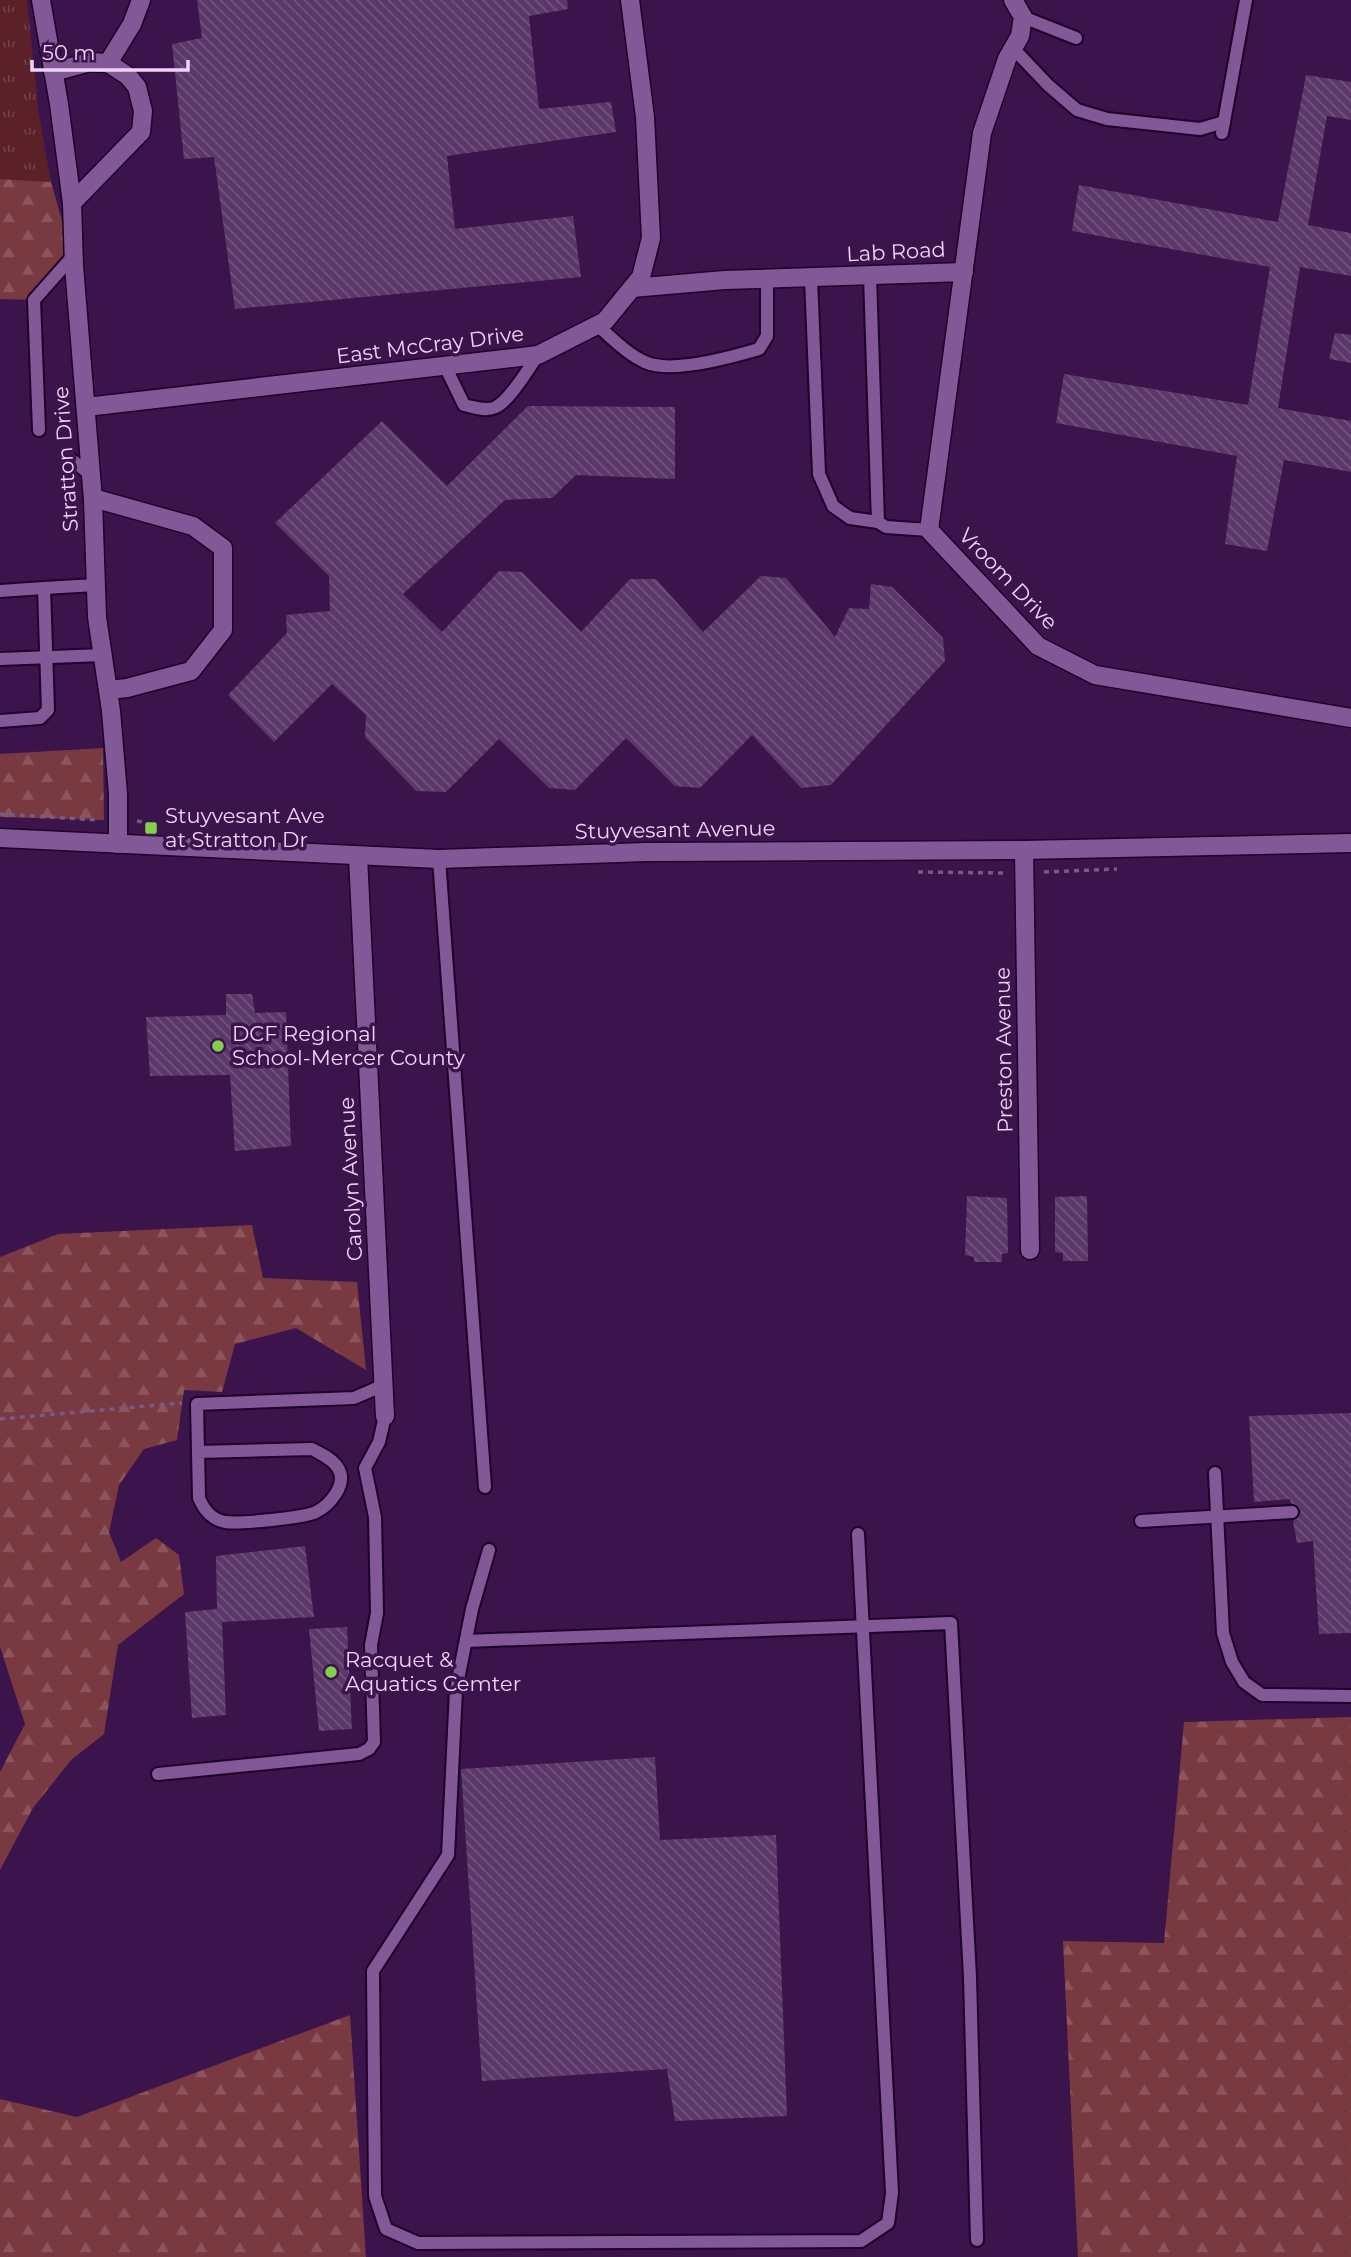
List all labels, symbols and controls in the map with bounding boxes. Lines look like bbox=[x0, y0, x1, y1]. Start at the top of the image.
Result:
scale bar bbox=[32, 28, 187, 72]
text: 50 m bbox=[42, 40, 96, 65]
street label: Lab Road bbox=[846, 236, 946, 267]
street label: East McCray Drive bbox=[335, 321, 525, 368]
street label: Stratton Drive bbox=[48, 386, 83, 533]
street label: Vroom Drive bbox=[954, 523, 1063, 635]
place label: Stuyvesant Ave at Stratton Dr bbox=[165, 803, 325, 852]
street label: Stuyvesant Avenue bbox=[574, 815, 775, 844]
marker: Stuyvesant Ave at Stratton Dr bbox=[143, 820, 159, 836]
street label: Preston Avenue bbox=[990, 967, 1017, 1133]
place label: DCF Regional School-Mercer County bbox=[232, 1021, 466, 1070]
marker: DCF Regional School-Mercer County bbox=[210, 1038, 226, 1054]
street label: Carolyn Avenue bbox=[334, 1096, 367, 1262]
place label: Racquet & Aquatics Cemter bbox=[345, 1647, 521, 1696]
marker: Racquet & Aquatics Cemter bbox=[323, 1664, 339, 1680]

